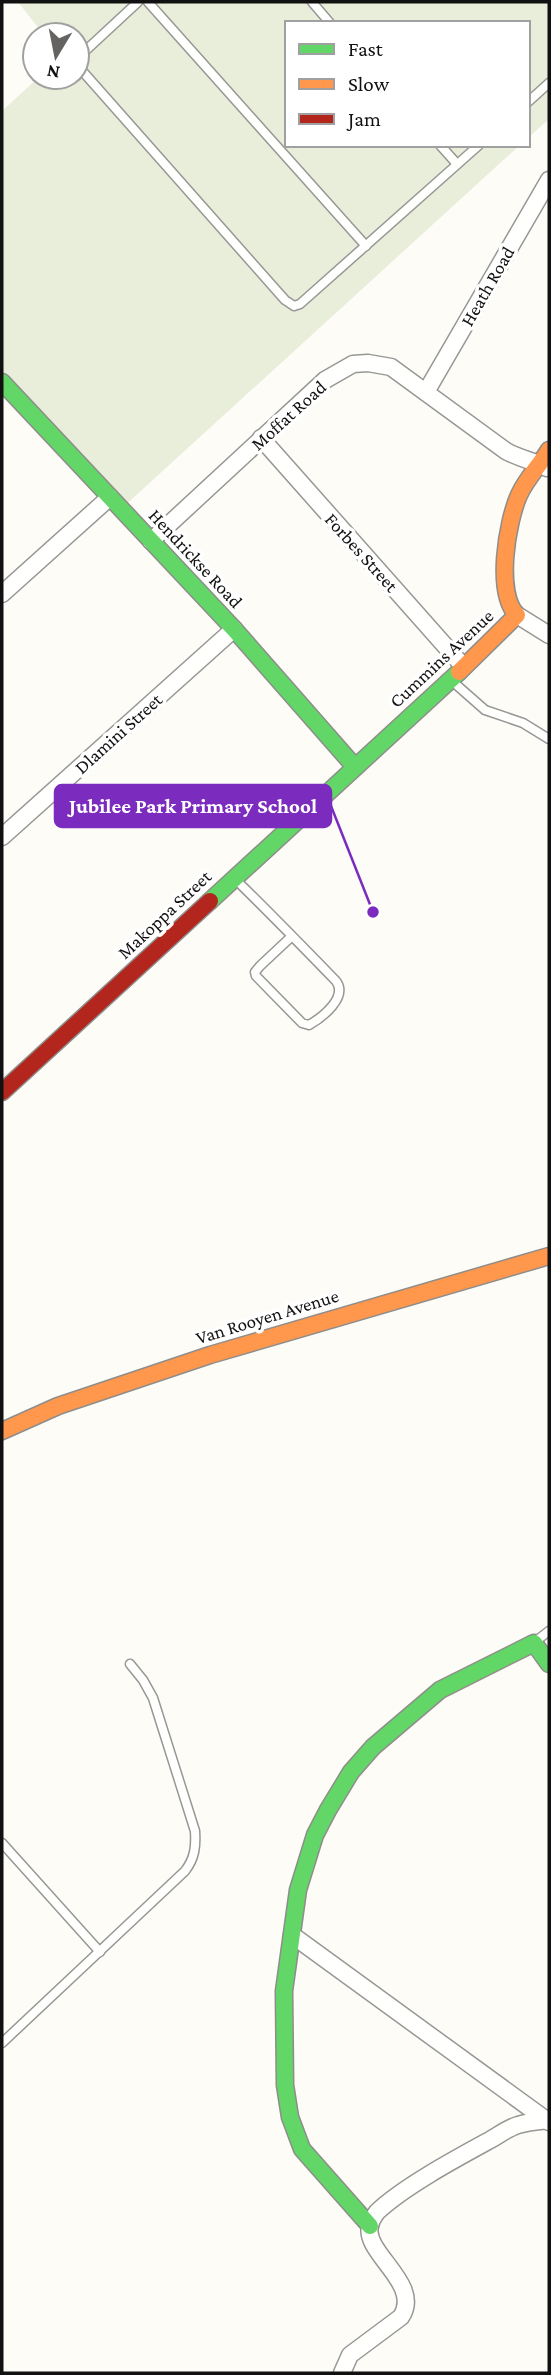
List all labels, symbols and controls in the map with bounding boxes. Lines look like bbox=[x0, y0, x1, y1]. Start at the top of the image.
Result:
north arrow bbox=[21, 21, 91, 91]
legend bbox=[285, 21, 530, 147]
text: Fast bbox=[348, 37, 384, 61]
text: N bbox=[45, 61, 61, 84]
text: Slow bbox=[348, 72, 390, 96]
text: Jam bbox=[346, 107, 381, 131]
street label: Heath Road bbox=[456, 243, 519, 330]
street label: Moffat Road bbox=[247, 376, 330, 454]
street label: Hendrickse Road bbox=[145, 505, 247, 612]
street label: Forbes Street bbox=[321, 509, 403, 597]
street label: Cummins Avenue bbox=[385, 605, 497, 712]
street label: Dlamini Street bbox=[70, 688, 167, 778]
callout: Jubilee Park Primary School bbox=[55, 785, 331, 827]
text: Jubilee Park Primary School bbox=[67, 794, 317, 818]
street label: Makoppa Street bbox=[113, 865, 216, 963]
street label: Van Rooyen Avenue bbox=[193, 1285, 341, 1348]

